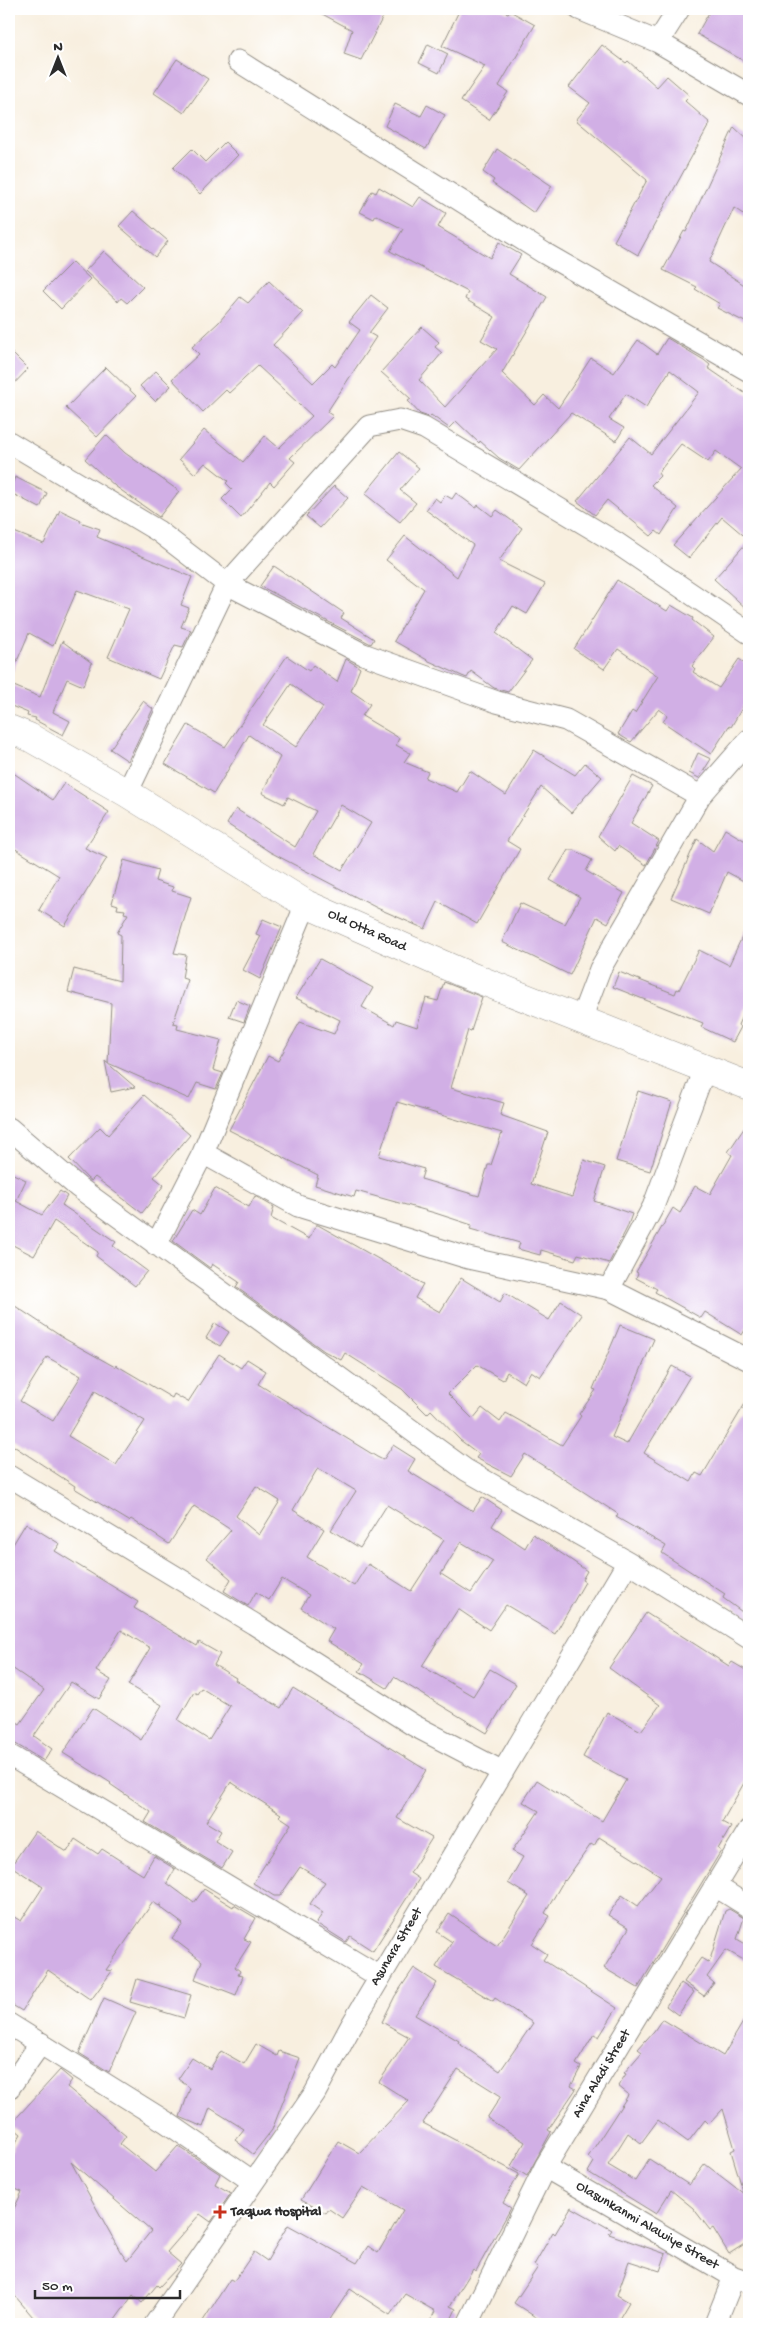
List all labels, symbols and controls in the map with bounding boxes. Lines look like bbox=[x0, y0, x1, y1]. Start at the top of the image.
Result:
north arrow bbox=[32, 32, 82, 82]
text: N bbox=[53, 39, 63, 56]
street label: Old Otta Road bbox=[325, 906, 411, 957]
street label: Asunara Street bbox=[367, 1904, 428, 1989]
street label: Aina Aladi Street bbox=[569, 2026, 636, 2121]
street label: Olasunkanmi Alawiye Street bbox=[572, 2178, 723, 2275]
place label: Taqwa Hospital bbox=[230, 2204, 321, 2221]
marker: Taqwa Hospital bbox=[213, 2205, 227, 2219]
scale bar bbox=[35, 2268, 180, 2300]
text: 50 m bbox=[42, 2278, 73, 2296]

